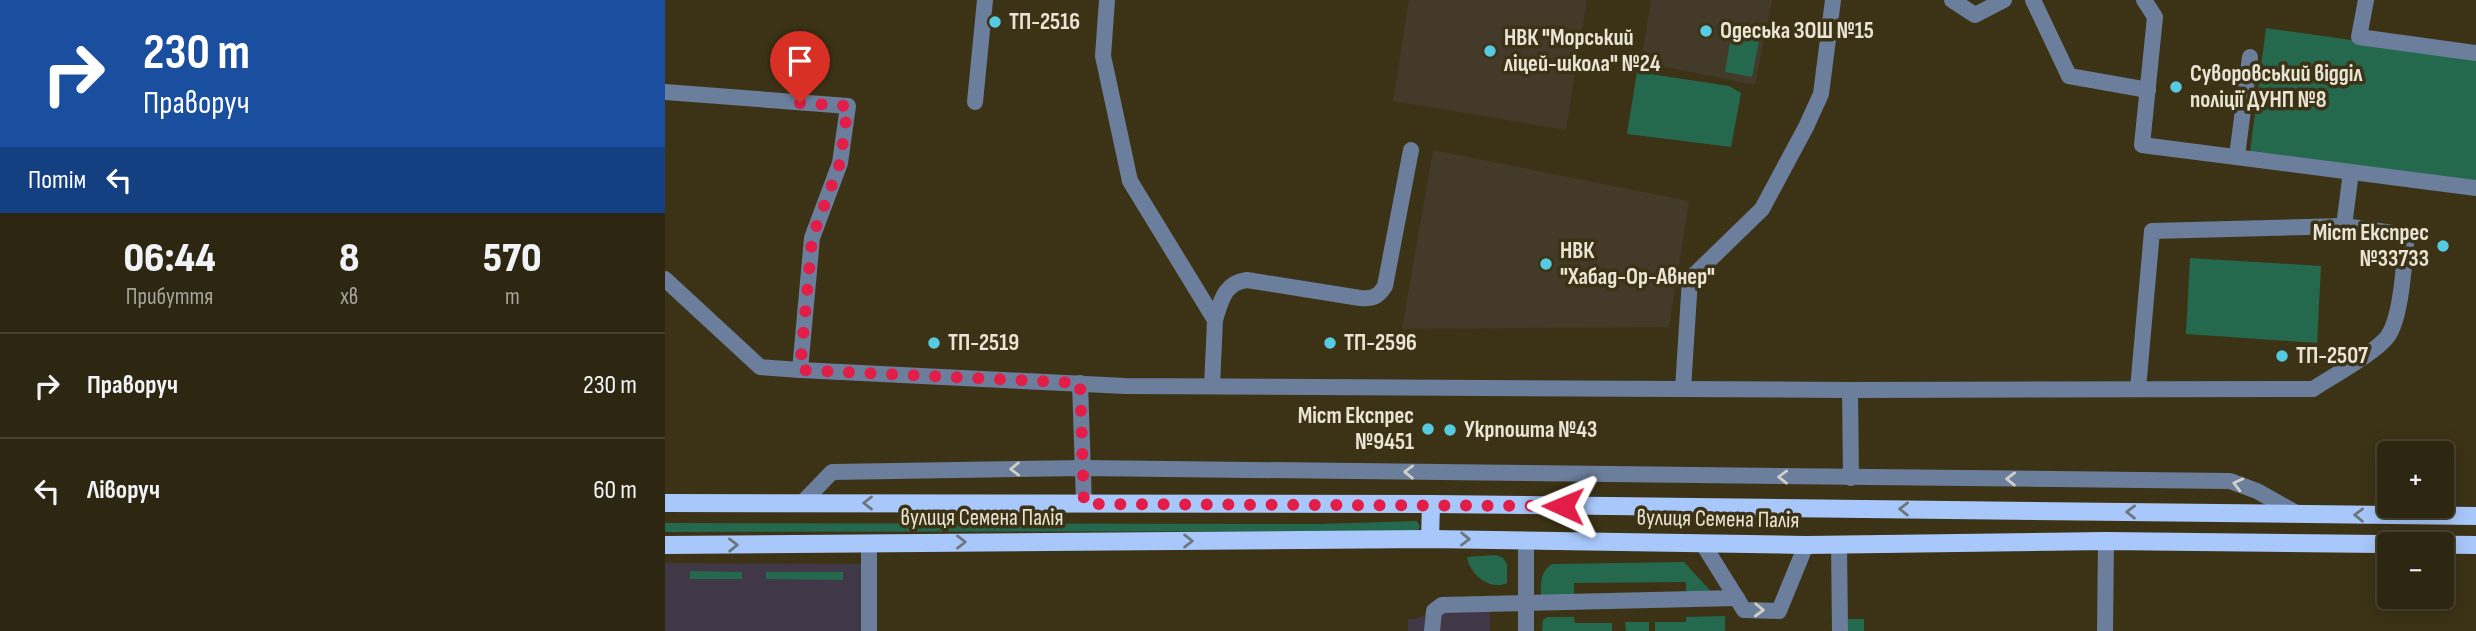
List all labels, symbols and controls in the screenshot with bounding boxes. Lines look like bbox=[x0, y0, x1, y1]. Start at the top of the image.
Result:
place label: ТП-2516 bbox=[1009, 8, 1080, 36]
marker: ТП-2516 bbox=[987, 14, 1003, 30]
place label: Одеська ЗОШ №15 bbox=[1720, 17, 1874, 45]
marker: Одеська ЗОШ №15 bbox=[1698, 23, 1714, 39]
text: 230 m bbox=[143, 24, 250, 83]
place label: НВК "Морський ліцей-школа" №24 bbox=[1504, 24, 1661, 78]
icon: right bbox=[28, 28, 119, 119]
pin bbox=[770, 31, 830, 103]
icon: arrive bbox=[781, 42, 819, 80]
marker: НВК "Морський ліцей-школа" №24 bbox=[1482, 43, 1498, 59]
place label: Суворовський відділ поліції ДУНП №8 bbox=[2190, 60, 2363, 114]
marker: Суворовський відділ поліції ДУНП №8 bbox=[2168, 79, 2184, 95]
text: Праворуч bbox=[143, 84, 250, 123]
icon: left bbox=[100, 161, 138, 199]
text: Потім bbox=[28, 165, 86, 196]
place label: Міст Експрес №33733 bbox=[2313, 219, 2429, 273]
text: 06:44 bbox=[123, 233, 216, 284]
text: 8 bbox=[339, 233, 360, 284]
text: 570 bbox=[483, 233, 542, 284]
place label: НВК "Хабад-Ор-Авнер" bbox=[1560, 237, 1715, 291]
marker: Міст Експрес №33733 bbox=[2435, 238, 2451, 254]
marker: НВК "Хабад-Ор-Авнер" bbox=[1538, 256, 1554, 272]
text: Прибуття bbox=[126, 283, 213, 311]
text: хв bbox=[340, 283, 358, 311]
text: m bbox=[505, 283, 520, 311]
place label: ТП-2519 bbox=[948, 329, 1019, 357]
place label: ТП-2596 bbox=[1344, 329, 1417, 357]
marker: ТП-2519 bbox=[926, 335, 942, 351]
marker: ТП-2596 bbox=[1322, 335, 1338, 351]
place label: ТП-2507 bbox=[2296, 342, 2368, 370]
marker: ТП-2507 bbox=[2274, 348, 2290, 364]
icon: right bbox=[28, 367, 66, 405]
text: Праворуч bbox=[87, 370, 178, 401]
text: 230 m bbox=[583, 370, 637, 401]
place label: Міст Експрес №9451 bbox=[1298, 402, 1414, 456]
place label: Укрпошта №43 bbox=[1464, 416, 1597, 444]
marker: Міст Експрес №9451 bbox=[1420, 421, 1436, 437]
marker: Укрпошта №43 bbox=[1442, 422, 1458, 438]
map controls bbox=[2377, 441, 2454, 609]
button: + bbox=[2377, 441, 2454, 518]
one-way arrow bbox=[1009, 461, 1020, 477]
one-way arrow bbox=[1403, 464, 1413, 480]
position arrow bbox=[1526, 469, 1600, 543]
one-way arrow bbox=[1777, 469, 1788, 485]
icon: left bbox=[28, 472, 66, 510]
one-way arrow bbox=[2005, 472, 2016, 487]
text: Ліворуч bbox=[87, 475, 160, 506]
text: 60 m bbox=[593, 475, 637, 506]
one-way arrow bbox=[2232, 478, 2244, 492]
one-way arrow bbox=[862, 495, 873, 511]
one-way arrow bbox=[1898, 501, 1909, 517]
street label: вулиця Семена Палія bbox=[900, 504, 1064, 532]
street label: вулиця Семена Палія bbox=[1636, 504, 1800, 534]
one-way arrow bbox=[2126, 504, 2137, 519]
one-way arrow bbox=[2353, 507, 2364, 523]
one-way arrow bbox=[1460, 531, 1470, 547]
button: − bbox=[2377, 532, 2454, 609]
one-way arrow bbox=[1183, 533, 1194, 549]
one-way arrow bbox=[956, 534, 966, 550]
one-way arrow bbox=[728, 537, 739, 552]
one-way arrow bbox=[1754, 602, 1765, 618]

